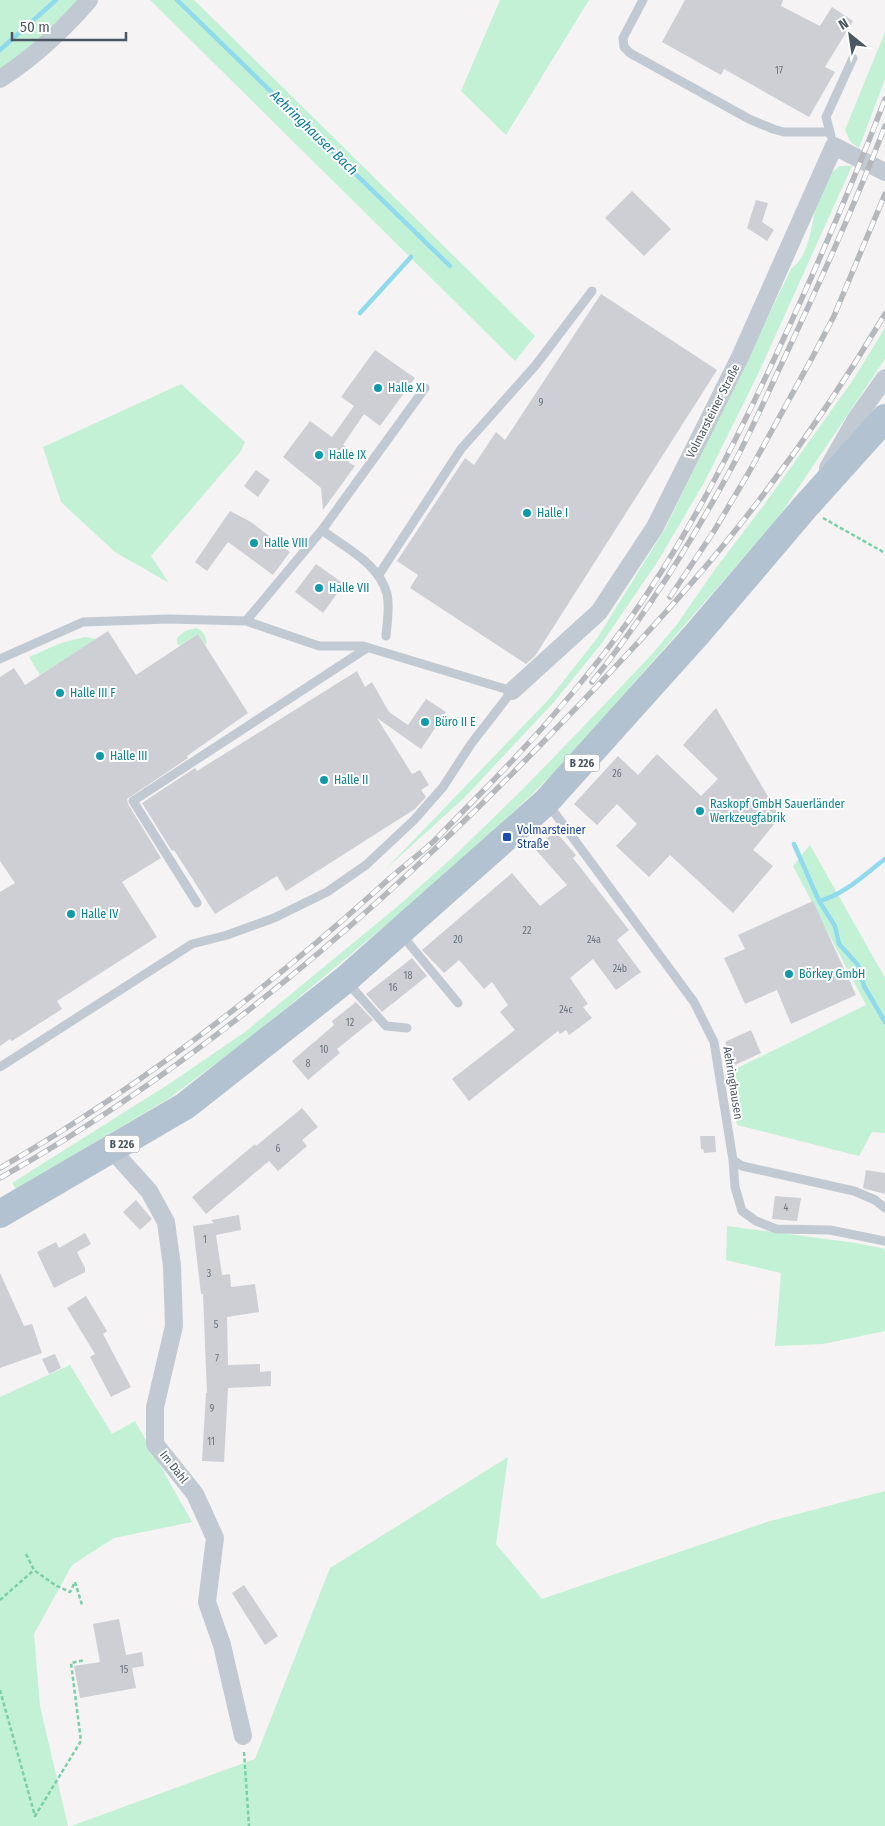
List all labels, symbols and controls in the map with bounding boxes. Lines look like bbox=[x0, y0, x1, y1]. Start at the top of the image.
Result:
scale bar bbox=[12, 10, 126, 42]
north arrow bbox=[825, 10, 875, 60]
text: N bbox=[836, 15, 852, 34]
text: 50 m bbox=[20, 18, 50, 36]
house number: 17 bbox=[775, 65, 783, 77]
water label: Aehringhauser Bach bbox=[266, 86, 361, 179]
street label: Volmarsteiner Straße bbox=[683, 362, 743, 460]
place label: Halle XI bbox=[388, 381, 425, 395]
marker: Halle XI bbox=[372, 382, 384, 394]
house number: 9 bbox=[539, 397, 544, 409]
place label: Halle IX bbox=[329, 448, 366, 462]
marker: Halle IX bbox=[313, 449, 325, 461]
place label: Halle I bbox=[537, 506, 568, 520]
marker: Halle I bbox=[521, 507, 533, 519]
place label: Halle VIII bbox=[264, 536, 308, 550]
marker: Halle VIII bbox=[248, 537, 260, 549]
place label: Halle VII bbox=[329, 581, 369, 595]
marker: Halle VII bbox=[313, 582, 325, 594]
place label: Halle III F bbox=[70, 686, 116, 700]
marker: Halle III F bbox=[54, 687, 66, 699]
place label: Büro II E bbox=[435, 715, 476, 729]
marker: Büro II E bbox=[419, 716, 431, 728]
place label: Halle III bbox=[110, 749, 148, 763]
marker: Halle III bbox=[94, 750, 106, 762]
road number: B 226 bbox=[564, 754, 600, 771]
house number: 26 bbox=[612, 768, 622, 780]
place label: Halle II bbox=[334, 773, 368, 787]
marker: Halle II bbox=[318, 774, 330, 786]
place label: Raskopf GmbH Sauerländer Werkzeugfabrik bbox=[710, 797, 845, 825]
marker: Raskopf GmbH Sauerländer Werkzeugfabrik bbox=[694, 805, 706, 817]
place label: Volmarsteiner Straße bbox=[517, 823, 586, 851]
marker: Volmarsteiner Straße bbox=[501, 831, 513, 843]
place label: Halle IV bbox=[81, 907, 119, 921]
marker: Halle IV bbox=[65, 908, 77, 920]
house number: 22 bbox=[523, 925, 532, 937]
house number: 20 bbox=[453, 934, 463, 946]
house number: 24a bbox=[587, 934, 601, 946]
house number: 24b bbox=[613, 963, 627, 975]
place label: Börkey GmbH bbox=[799, 967, 865, 981]
marker: Börkey GmbH bbox=[783, 968, 795, 980]
house number: 18 bbox=[404, 970, 412, 982]
house number: 16 bbox=[389, 982, 397, 994]
house number: 24c bbox=[559, 1004, 573, 1016]
house number: 12 bbox=[346, 1017, 355, 1029]
house number: 10 bbox=[319, 1044, 329, 1056]
street label: Aehringhausen bbox=[720, 1046, 746, 1120]
house number: 8 bbox=[306, 1058, 311, 1070]
road number: B 226 bbox=[104, 1136, 140, 1152]
house number: 6 bbox=[276, 1143, 281, 1155]
house number: 4 bbox=[784, 1202, 789, 1214]
house number: 1 bbox=[203, 1234, 207, 1246]
house number: 3 bbox=[207, 1268, 212, 1280]
house number: 5 bbox=[214, 1319, 219, 1331]
house number: 7 bbox=[215, 1353, 219, 1365]
house number: 9 bbox=[210, 1403, 215, 1415]
house number: 11 bbox=[207, 1436, 215, 1448]
street label: Im Dahl bbox=[157, 1448, 191, 1486]
house number: 15 bbox=[120, 1664, 129, 1676]

